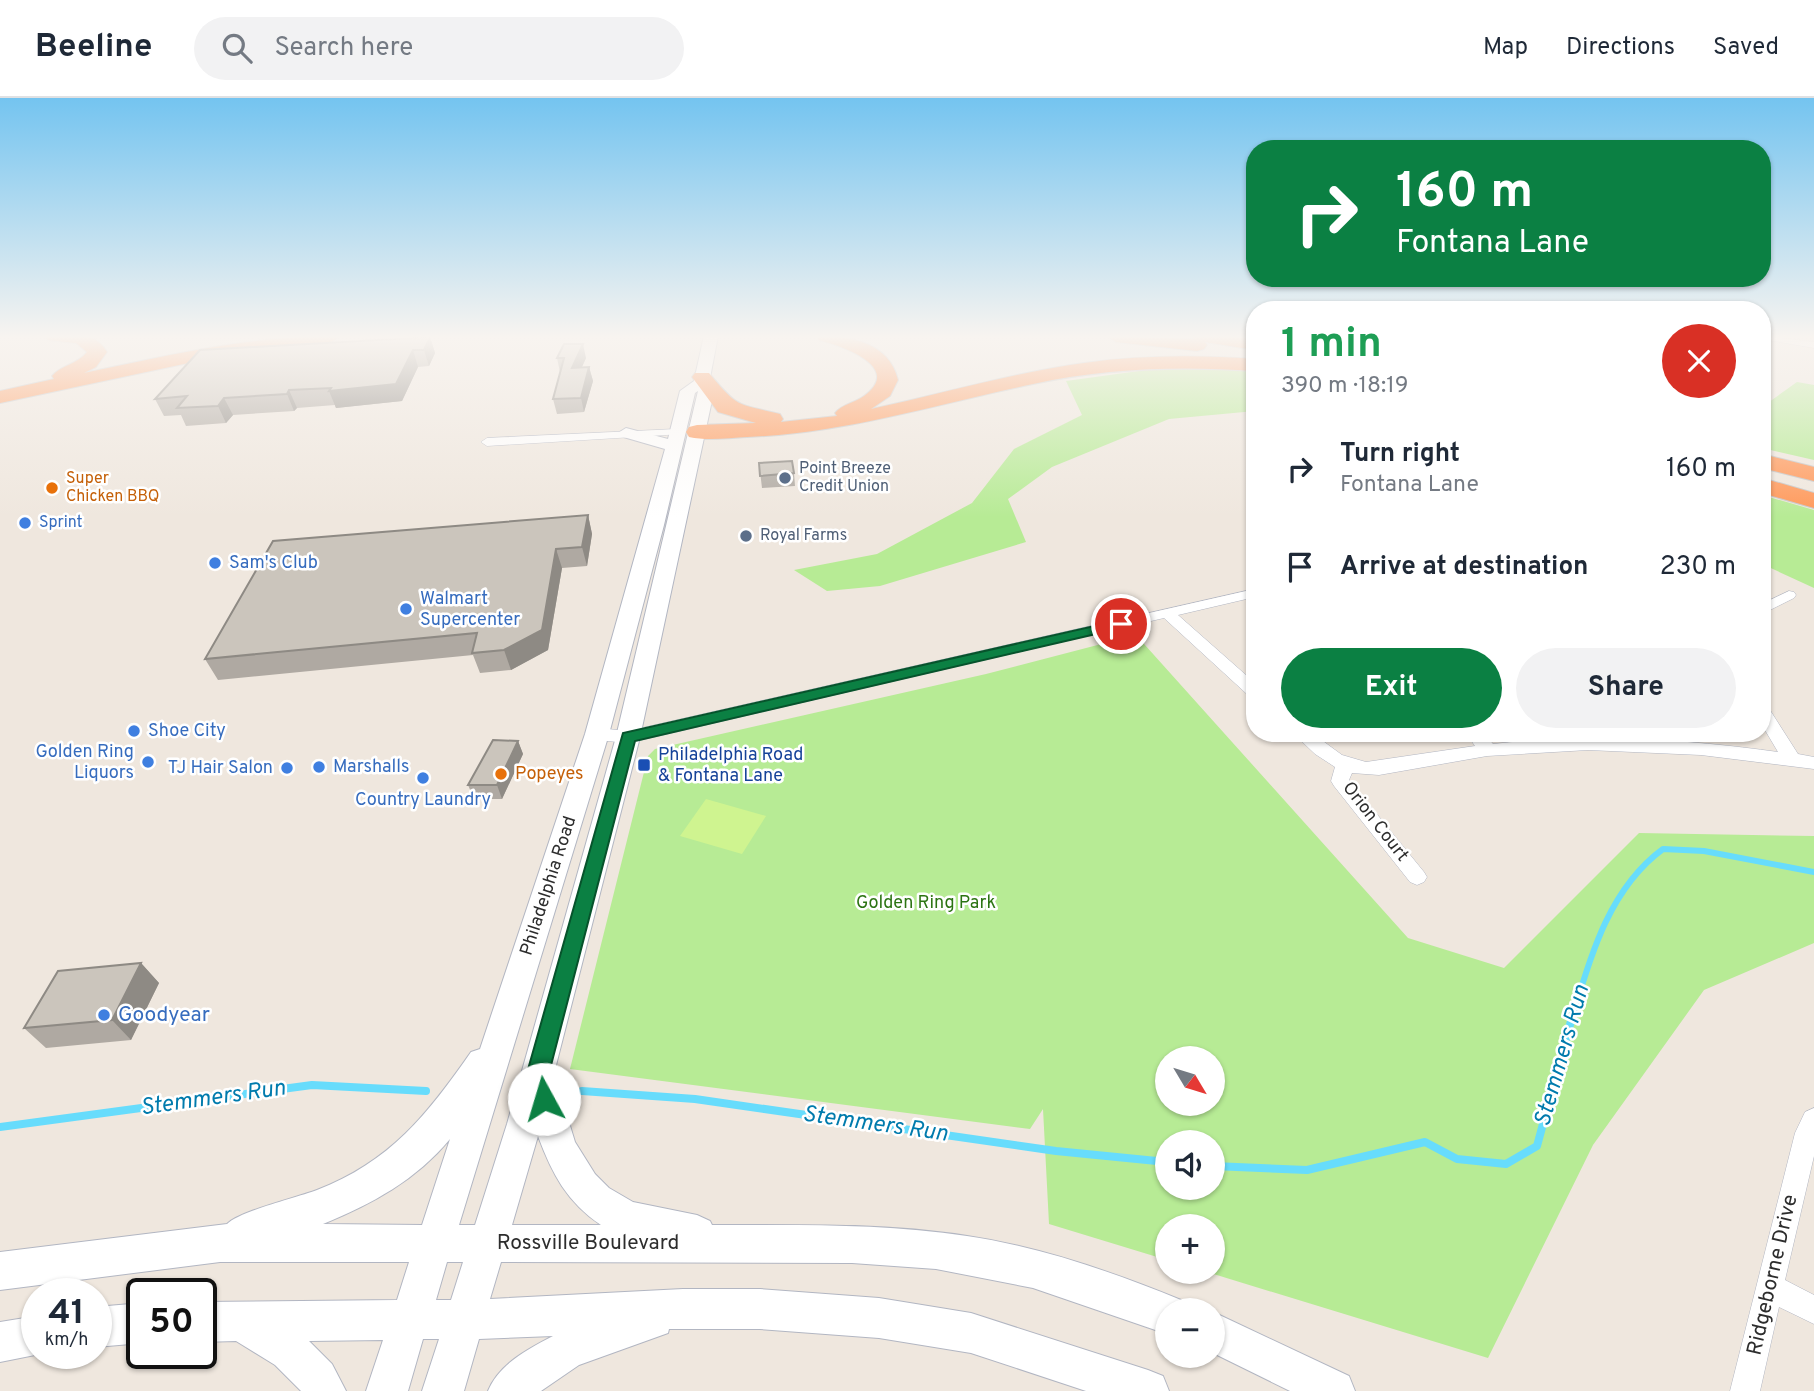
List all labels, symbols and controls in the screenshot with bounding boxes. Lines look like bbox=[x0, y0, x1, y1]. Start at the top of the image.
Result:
search box bbox=[194, 17, 684, 80]
text: Beeline bbox=[35, 27, 152, 69]
icon: search bbox=[218, 29, 256, 67]
text: Search here bbox=[274, 32, 413, 65]
text: Map bbox=[1483, 33, 1528, 63]
text: Directions bbox=[1566, 33, 1675, 63]
text: Saved bbox=[1713, 33, 1779, 63]
text: 160 m bbox=[1396, 163, 1533, 225]
icon: right bbox=[1281, 168, 1372, 259]
text: Fontana Lane bbox=[1396, 224, 1589, 264]
text: 1 min bbox=[1281, 319, 1382, 372]
button: close bbox=[1662, 324, 1736, 398]
text: 390 m · 18:19 bbox=[1281, 372, 1409, 401]
text: Turn right bbox=[1340, 438, 1460, 471]
icon: right bbox=[1281, 450, 1319, 488]
text: 160 m bbox=[1666, 453, 1736, 486]
place label: Point Breeze Credit Union bbox=[799, 459, 891, 497]
place label: Super Chicken BBQ bbox=[66, 469, 159, 507]
marker: Point Breeze Credit Union bbox=[777, 470, 793, 486]
text: Fontana Lane bbox=[1340, 471, 1479, 500]
marker: Super Chicken BBQ bbox=[44, 480, 60, 496]
place label: Sprint bbox=[39, 513, 83, 533]
marker: Sprint bbox=[17, 515, 33, 531]
place label: Royal Farms bbox=[760, 526, 847, 546]
marker: Royal Farms bbox=[738, 528, 754, 544]
icon: arrive bbox=[1281, 548, 1319, 586]
text: Arrive at destination bbox=[1340, 551, 1588, 584]
text: 230 m bbox=[1660, 551, 1736, 584]
place label: Sam's Club bbox=[229, 552, 318, 575]
marker: Sam's Club bbox=[207, 555, 223, 571]
place label: Walmart Supercenter bbox=[420, 588, 520, 632]
pin bbox=[1091, 594, 1151, 654]
marker: Walmart Supercenter bbox=[398, 601, 414, 617]
icon: arrive bbox=[1102, 605, 1140, 643]
button: Exit bbox=[1281, 648, 1502, 728]
button: Share bbox=[1516, 648, 1736, 728]
place label: Shoe City bbox=[148, 720, 226, 743]
marker: Shoe City bbox=[126, 723, 142, 739]
place label: Golden Ring Liquors bbox=[35, 741, 134, 785]
place label: Philadelphia Road & Fontana Lane bbox=[658, 744, 803, 788]
marker: Golden Ring Liquors bbox=[140, 754, 156, 770]
place label: Marshalls bbox=[333, 756, 409, 779]
place label: TJ Hair Salon bbox=[168, 757, 273, 780]
marker: Philadelphia Road & Fontana Lane bbox=[636, 757, 652, 773]
marker: Marshalls bbox=[311, 759, 327, 775]
marker: TJ Hair Salon bbox=[279, 760, 295, 776]
place label: Popeyes bbox=[515, 763, 584, 786]
marker: Popeyes bbox=[493, 766, 509, 782]
marker: Country Laundry bbox=[415, 770, 431, 786]
street label: Orion Court bbox=[1337, 777, 1413, 867]
place label: Country Laundry bbox=[355, 789, 491, 812]
street label: Philadelphia Road bbox=[516, 813, 582, 959]
park label: Golden Ring Park bbox=[856, 892, 996, 915]
water label: Stemmers Run bbox=[1529, 981, 1597, 1130]
place label: Goodyear bbox=[118, 1002, 210, 1029]
marker: Goodyear bbox=[96, 1007, 112, 1023]
north arrow bbox=[1155, 1046, 1225, 1116]
map controls bbox=[1155, 1046, 1225, 1368]
position arrow bbox=[507, 1062, 581, 1136]
water label: Stemmers Run bbox=[139, 1074, 288, 1124]
water label: Stemmers Run bbox=[801, 1100, 950, 1150]
button: sound bbox=[1155, 1130, 1225, 1200]
street label: Ridgeborne Drive bbox=[1741, 1192, 1805, 1358]
button: + bbox=[1155, 1214, 1225, 1284]
street label: Rossville Boulevard bbox=[497, 1230, 679, 1257]
speed limit sign: 50 bbox=[126, 1278, 217, 1369]
text: 41 bbox=[48, 1292, 85, 1336]
button: − bbox=[1155, 1298, 1225, 1368]
text: km/h bbox=[45, 1329, 88, 1352]

